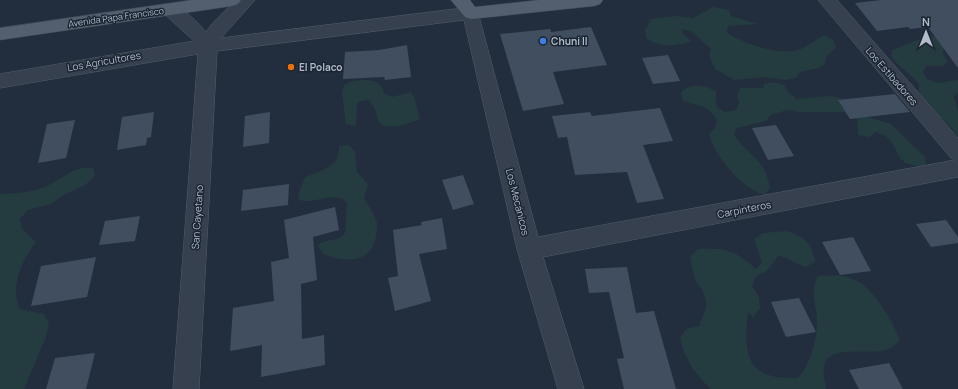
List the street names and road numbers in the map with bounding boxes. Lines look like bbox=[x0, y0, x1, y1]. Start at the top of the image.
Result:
street label: Avenida Papa Francisco bbox=[67, 4, 165, 30]
street label: Los Estibadores bbox=[863, 44, 921, 108]
street label: Los Agricultores bbox=[66, 48, 142, 74]
street label: Los Mecánicos bbox=[503, 167, 533, 237]
street label: San Cayetano bbox=[188, 184, 206, 250]
street label: Carpinteros bbox=[716, 197, 772, 221]

